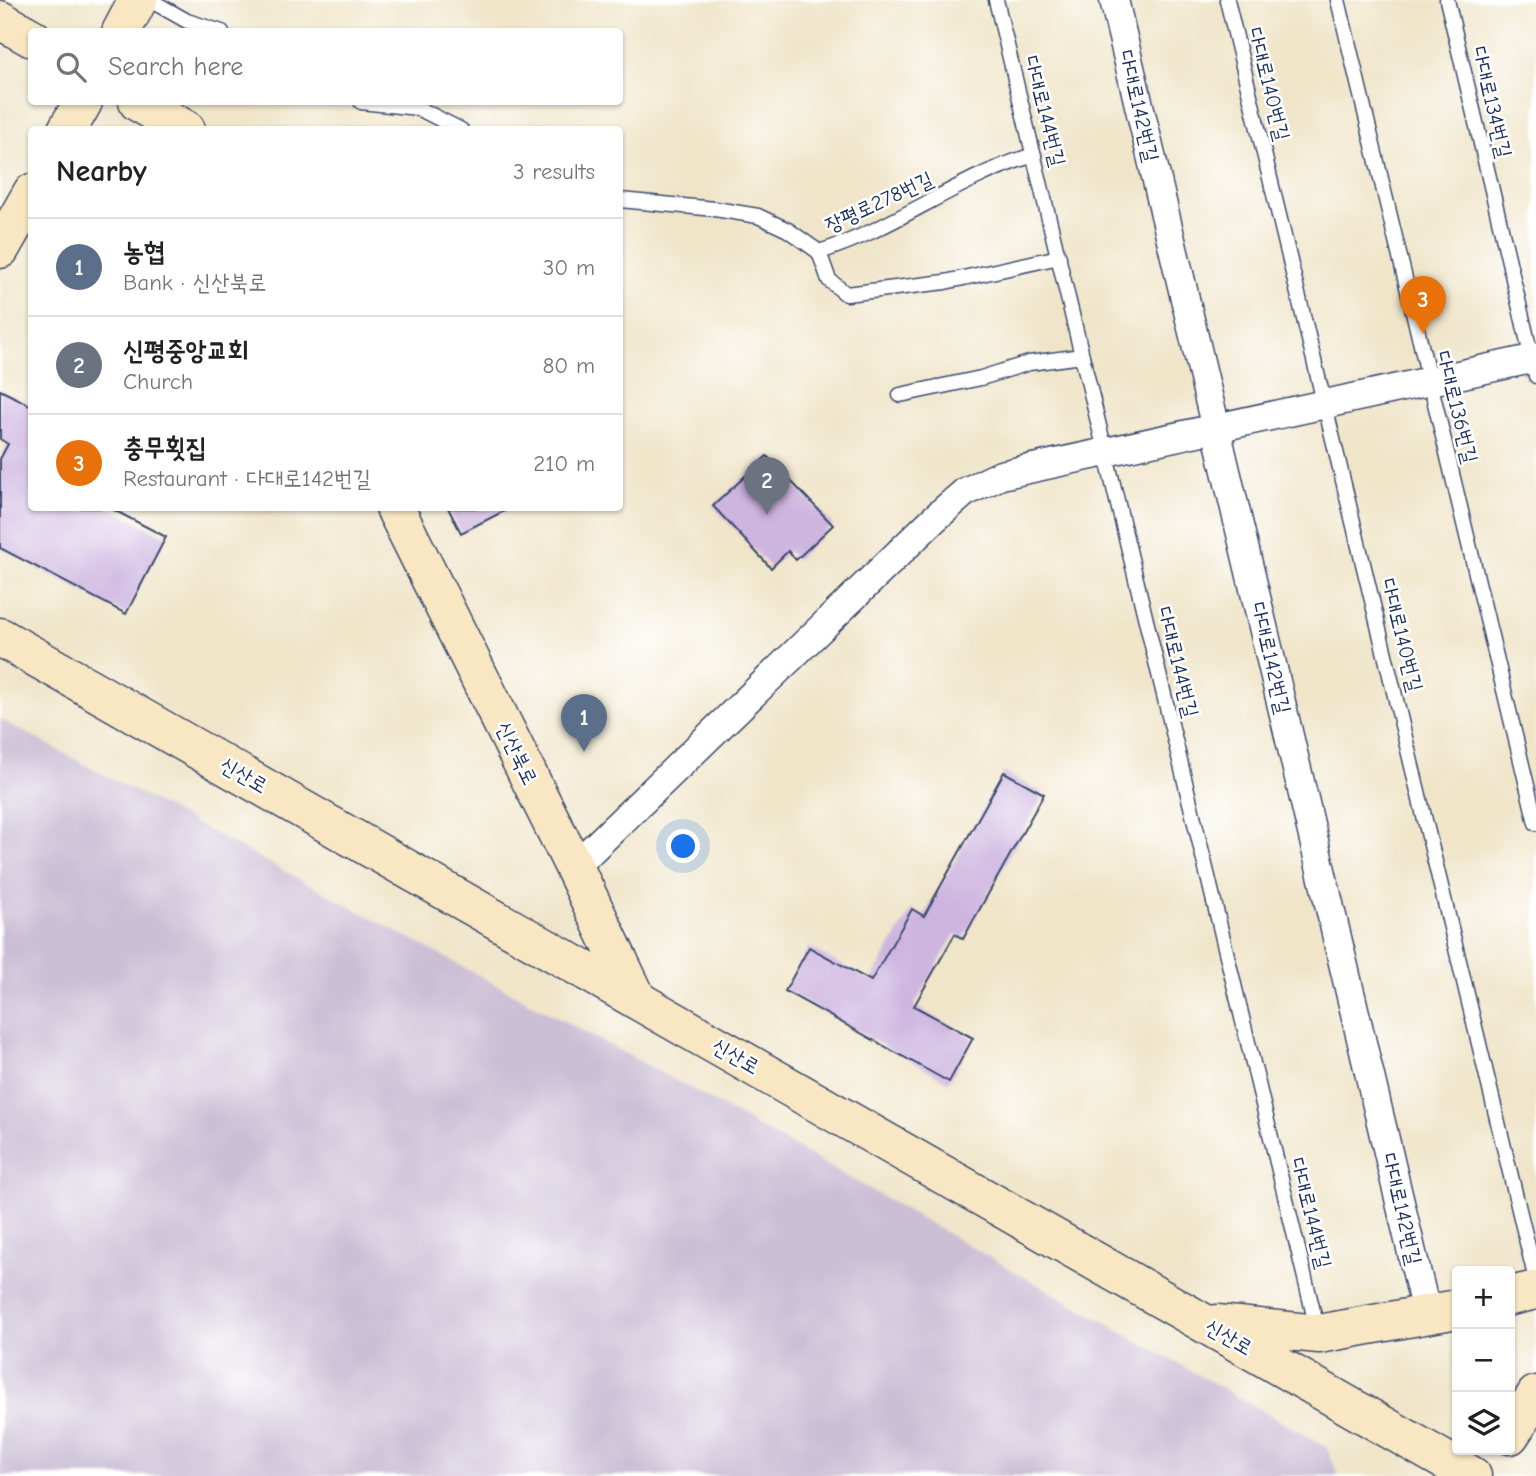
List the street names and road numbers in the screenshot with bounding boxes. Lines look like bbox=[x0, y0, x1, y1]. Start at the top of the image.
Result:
street label: 다대로140번길 bbox=[1243, 25, 1295, 143]
street label: 다대로134번길 bbox=[1468, 44, 1516, 160]
street label: 다대로142번길 bbox=[1114, 48, 1164, 164]
street label: 다대로144번길 bbox=[1020, 53, 1070, 169]
street label: 장평로278번길 bbox=[821, 167, 937, 237]
street label: 다대로136번길 bbox=[1431, 348, 1483, 466]
street label: 다대로140번길 bbox=[1376, 576, 1428, 694]
street label: 다대로142번길 bbox=[1246, 600, 1296, 716]
street label: 다대로144번길 bbox=[1153, 604, 1203, 720]
street label: 신산북로 bbox=[491, 717, 543, 789]
street label: 신산로 bbox=[216, 752, 272, 798]
street label: 신산로 bbox=[708, 1033, 764, 1079]
street label: 다대로142번길 bbox=[1377, 1151, 1427, 1267]
street label: 다대로144번길 bbox=[1286, 1155, 1336, 1271]
street label: 신산로 bbox=[1201, 1314, 1257, 1360]

